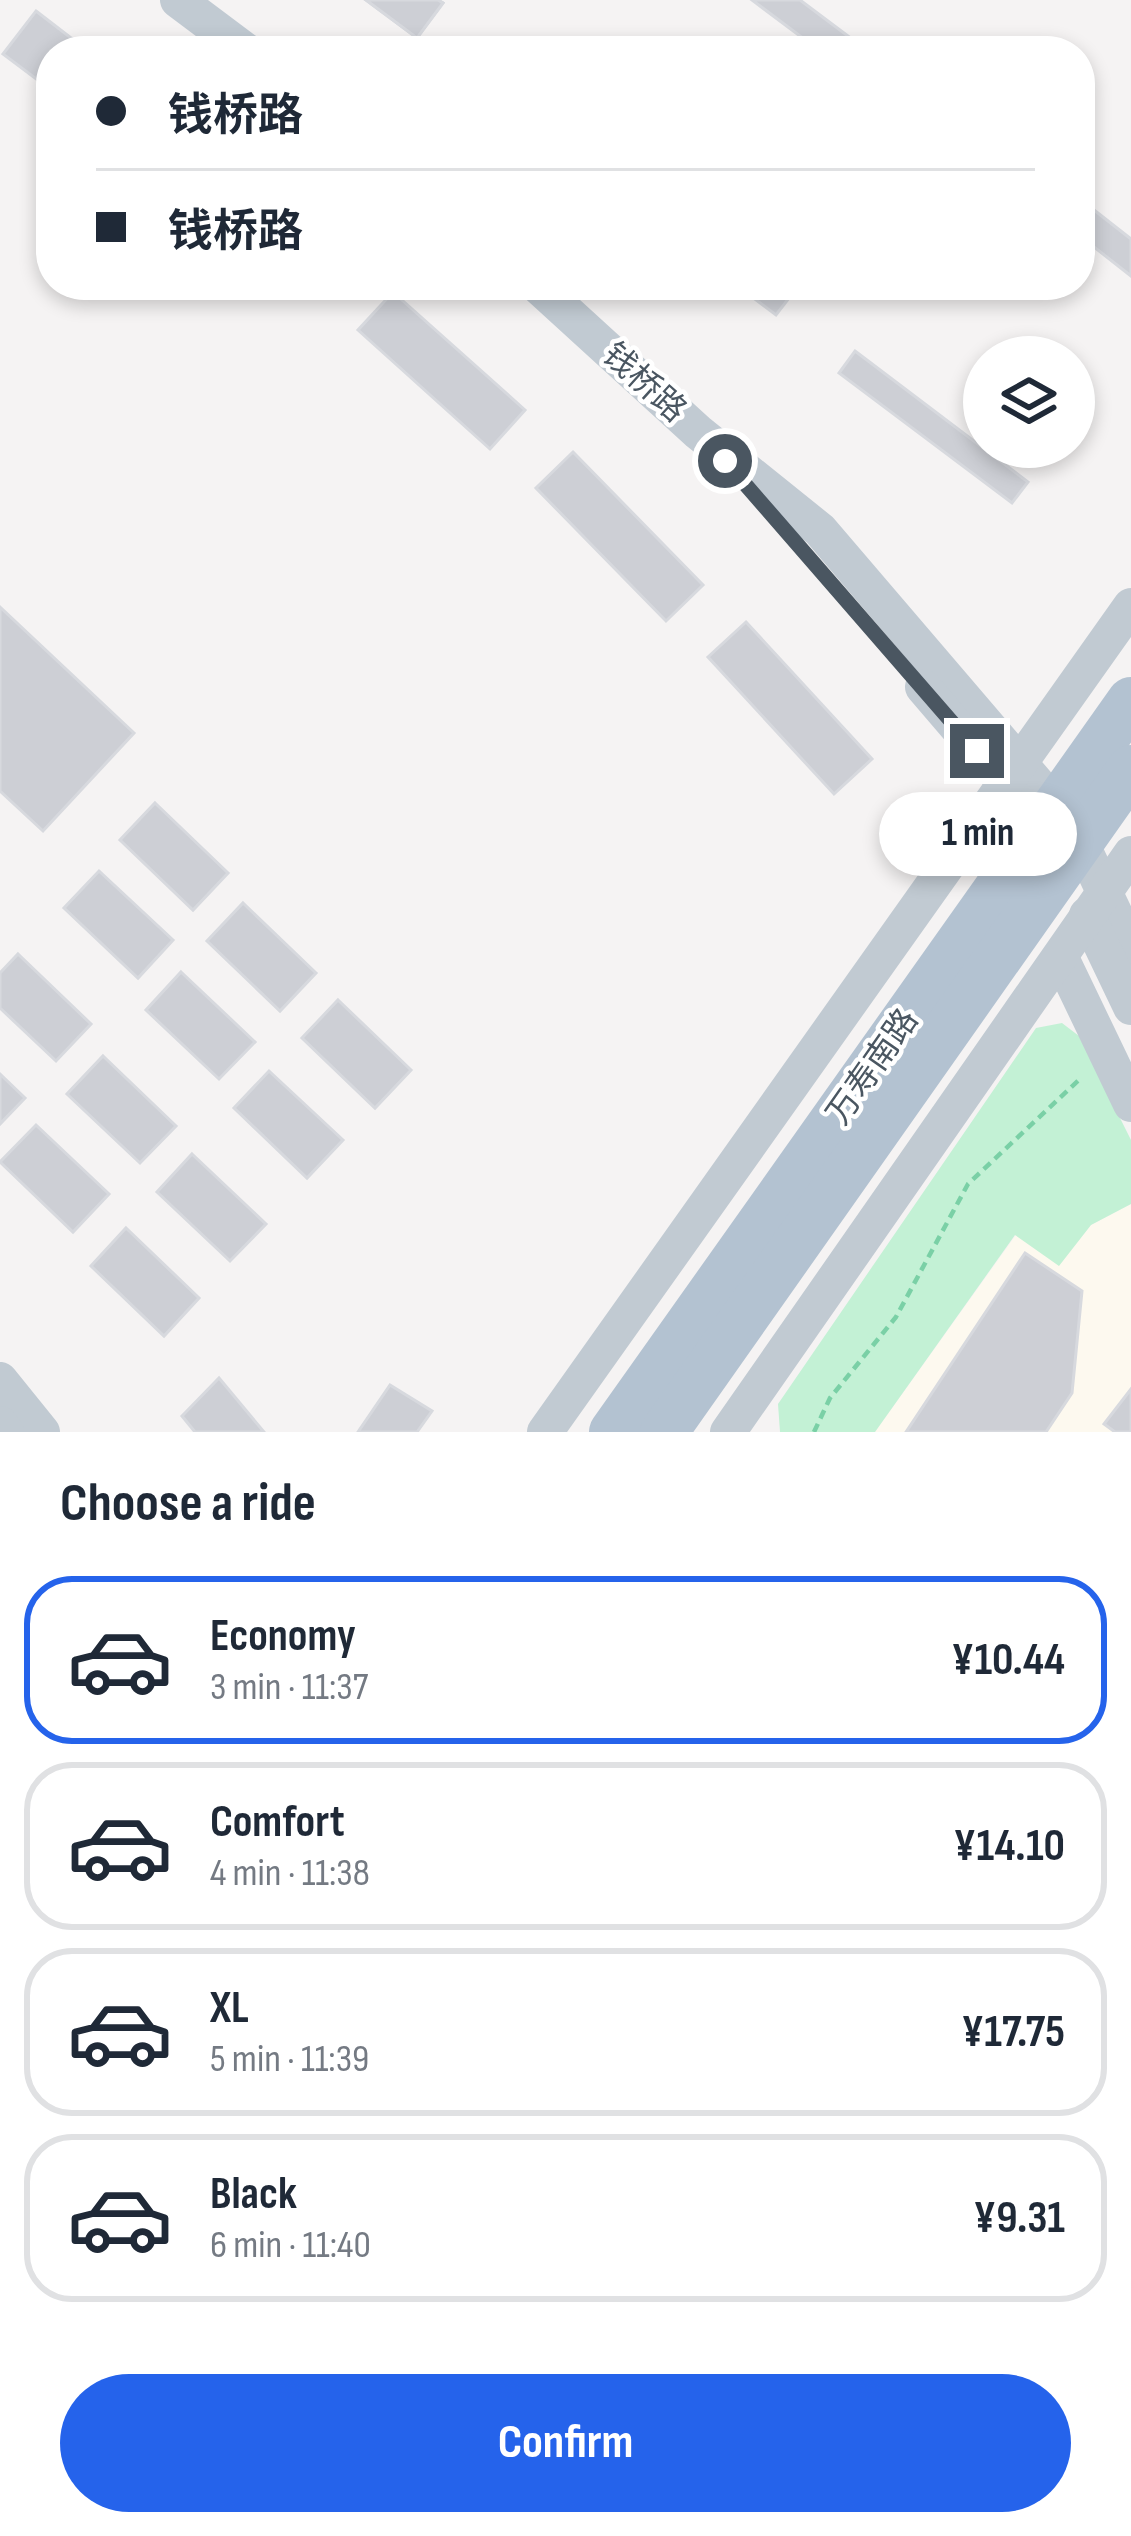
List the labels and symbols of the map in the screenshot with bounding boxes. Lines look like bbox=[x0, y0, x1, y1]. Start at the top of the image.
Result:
street label: 钱桥路 bbox=[594, 335, 694, 431]
route start bbox=[698, 434, 752, 488]
route end bbox=[950, 724, 1004, 778]
callout: 1 min bbox=[878, 793, 1076, 877]
street label: 万寿南路 bbox=[819, 1001, 927, 1133]

